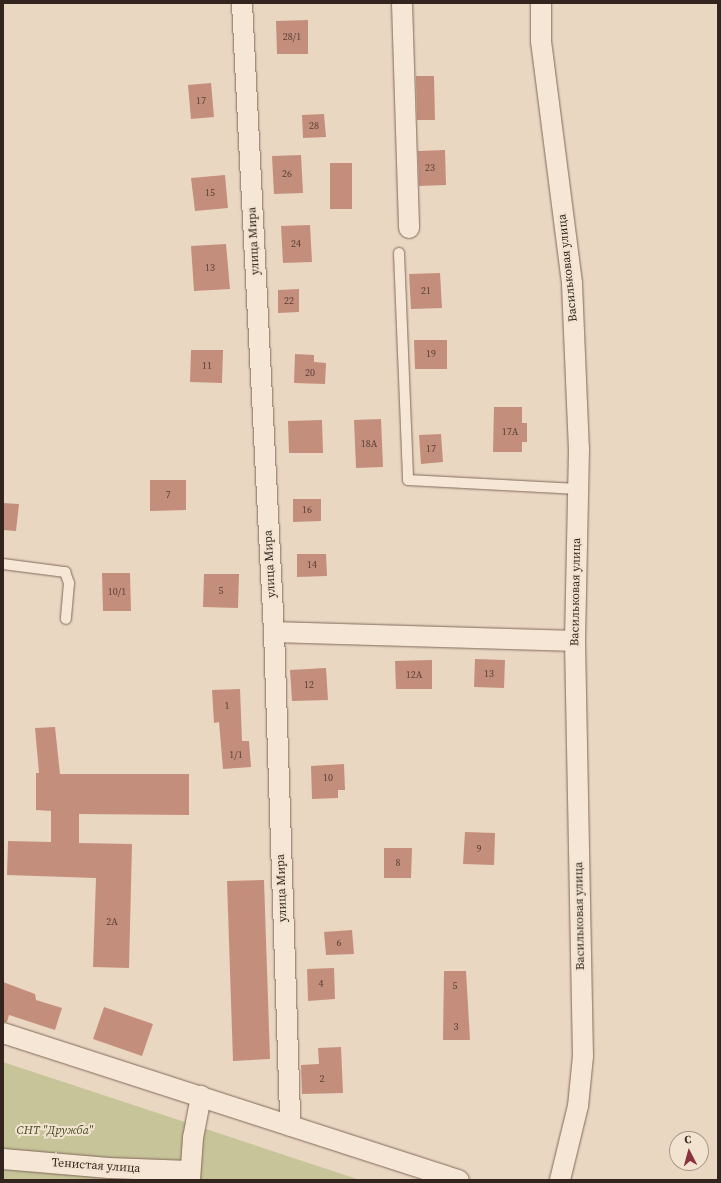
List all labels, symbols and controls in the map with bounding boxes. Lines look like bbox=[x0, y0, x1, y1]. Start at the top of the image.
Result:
house number: 28/1 bbox=[283, 31, 301, 43]
house number: 17 bbox=[196, 95, 206, 107]
house number: 28 bbox=[309, 120, 319, 132]
house number: 23 bbox=[425, 162, 435, 174]
house number: 26 bbox=[282, 168, 292, 180]
house number: 15 bbox=[205, 187, 215, 199]
street label: улица Мира bbox=[245, 207, 263, 275]
street label: Васильковая улица bbox=[555, 213, 581, 323]
house number: 24 bbox=[291, 238, 301, 250]
house number: 13 bbox=[205, 262, 215, 274]
house number: 21 bbox=[421, 285, 431, 297]
house number: 22 bbox=[284, 295, 294, 307]
house number: 19 bbox=[426, 348, 436, 360]
house number: 11 bbox=[202, 360, 212, 372]
house number: 20 bbox=[305, 367, 315, 379]
house number: 17А bbox=[502, 426, 518, 438]
house number: 18А bbox=[361, 438, 377, 450]
house number: 17 bbox=[426, 443, 436, 455]
house number: 7 bbox=[166, 489, 170, 501]
house number: 16 bbox=[302, 504, 312, 516]
street label: улица Мира bbox=[261, 530, 279, 598]
street label: Васильковая улица bbox=[568, 538, 584, 646]
house number: 14 bbox=[307, 559, 317, 571]
house number: 5 bbox=[219, 585, 223, 597]
house number: 10/1 bbox=[108, 586, 126, 598]
house number: 13 bbox=[484, 668, 494, 680]
house number: 12А bbox=[406, 669, 422, 681]
house number: 12 bbox=[304, 679, 314, 691]
house number: 1 bbox=[225, 700, 229, 712]
house number: 1/1 bbox=[229, 749, 243, 761]
house number: 10 bbox=[323, 772, 333, 784]
house number: 9 bbox=[477, 843, 481, 855]
street label: улица Мира bbox=[274, 854, 290, 922]
house number: 8 bbox=[396, 857, 400, 869]
street label: Васильковая улица bbox=[572, 862, 588, 970]
house number: 2А bbox=[106, 916, 118, 928]
house number: 6 bbox=[337, 937, 341, 949]
house number: 4 bbox=[319, 978, 323, 990]
house number: 5 bbox=[453, 980, 457, 992]
house number: 3 bbox=[454, 1021, 458, 1033]
house number: 2 bbox=[320, 1073, 324, 1085]
park label: СНТ "Дружба" bbox=[17, 1124, 93, 1138]
north arrow bbox=[669, 1131, 709, 1171]
text: С bbox=[684, 1132, 692, 1147]
street label: Тенистая улица bbox=[51, 1156, 141, 1176]

